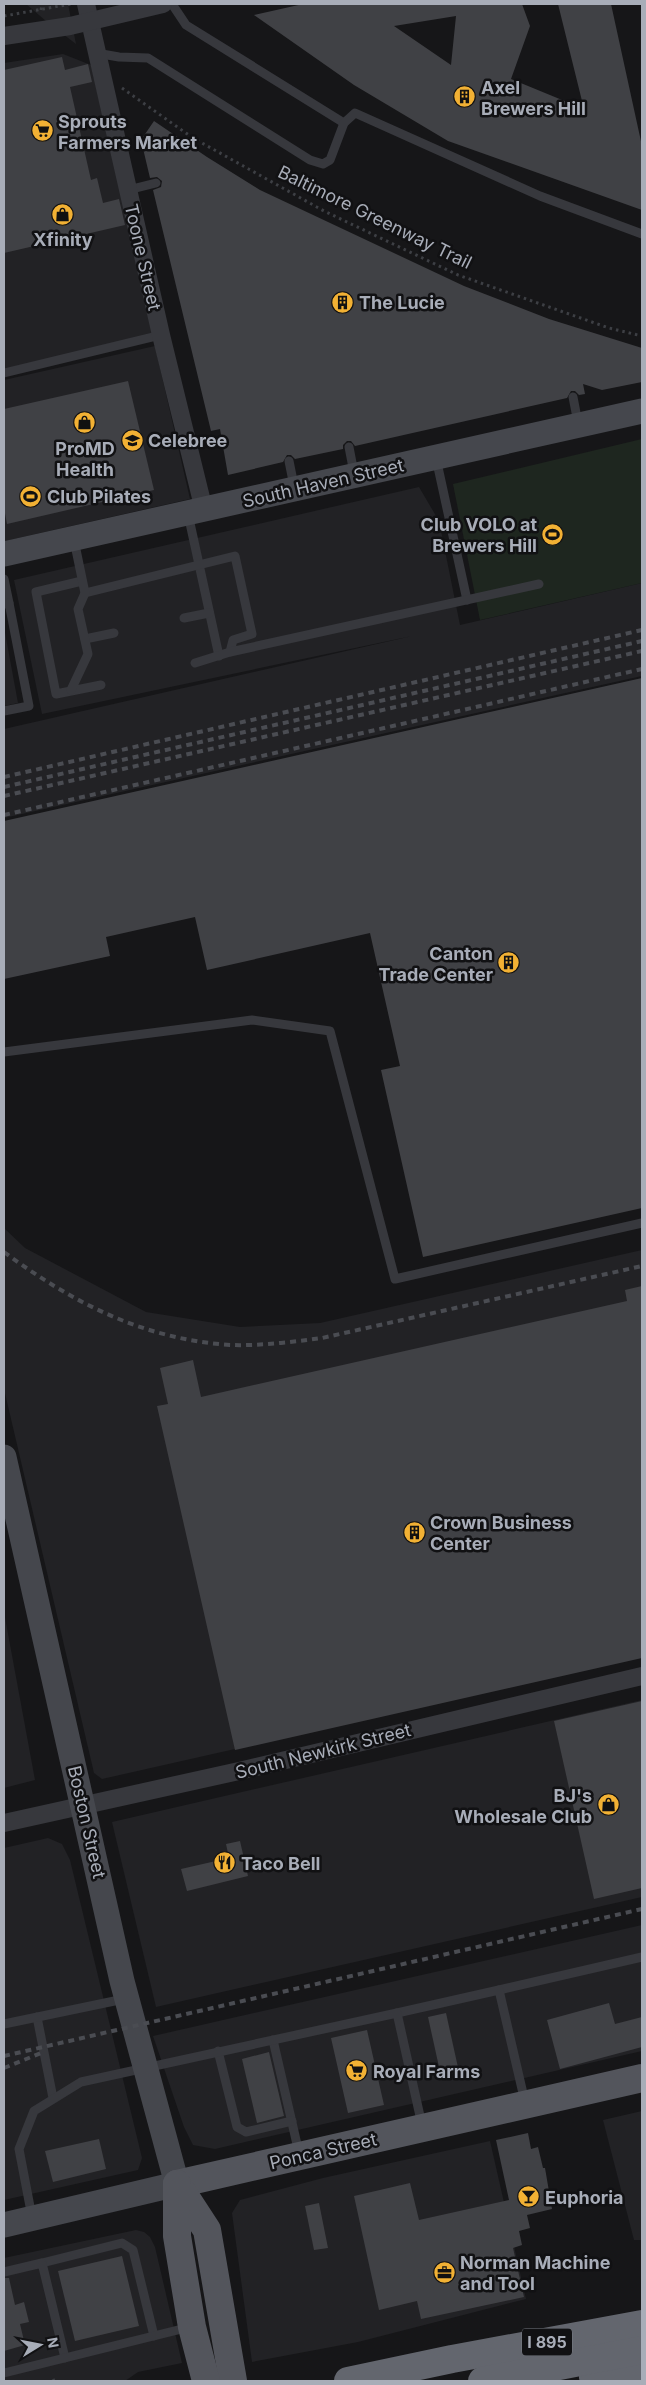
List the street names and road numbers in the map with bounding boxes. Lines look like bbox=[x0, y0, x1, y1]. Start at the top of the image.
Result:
street label: Baltimore Greenway Trail bbox=[275, 161, 475, 273]
street label: Toone Street bbox=[121, 202, 165, 312]
street label: South Haven Street bbox=[240, 454, 406, 512]
street label: South Newkirk Street bbox=[233, 1719, 413, 1783]
street label: Boston Street bbox=[64, 1764, 110, 1881]
street label: Ponca Street bbox=[267, 2128, 379, 2174]
road number: I 895 bbox=[522, 2328, 572, 2356]

